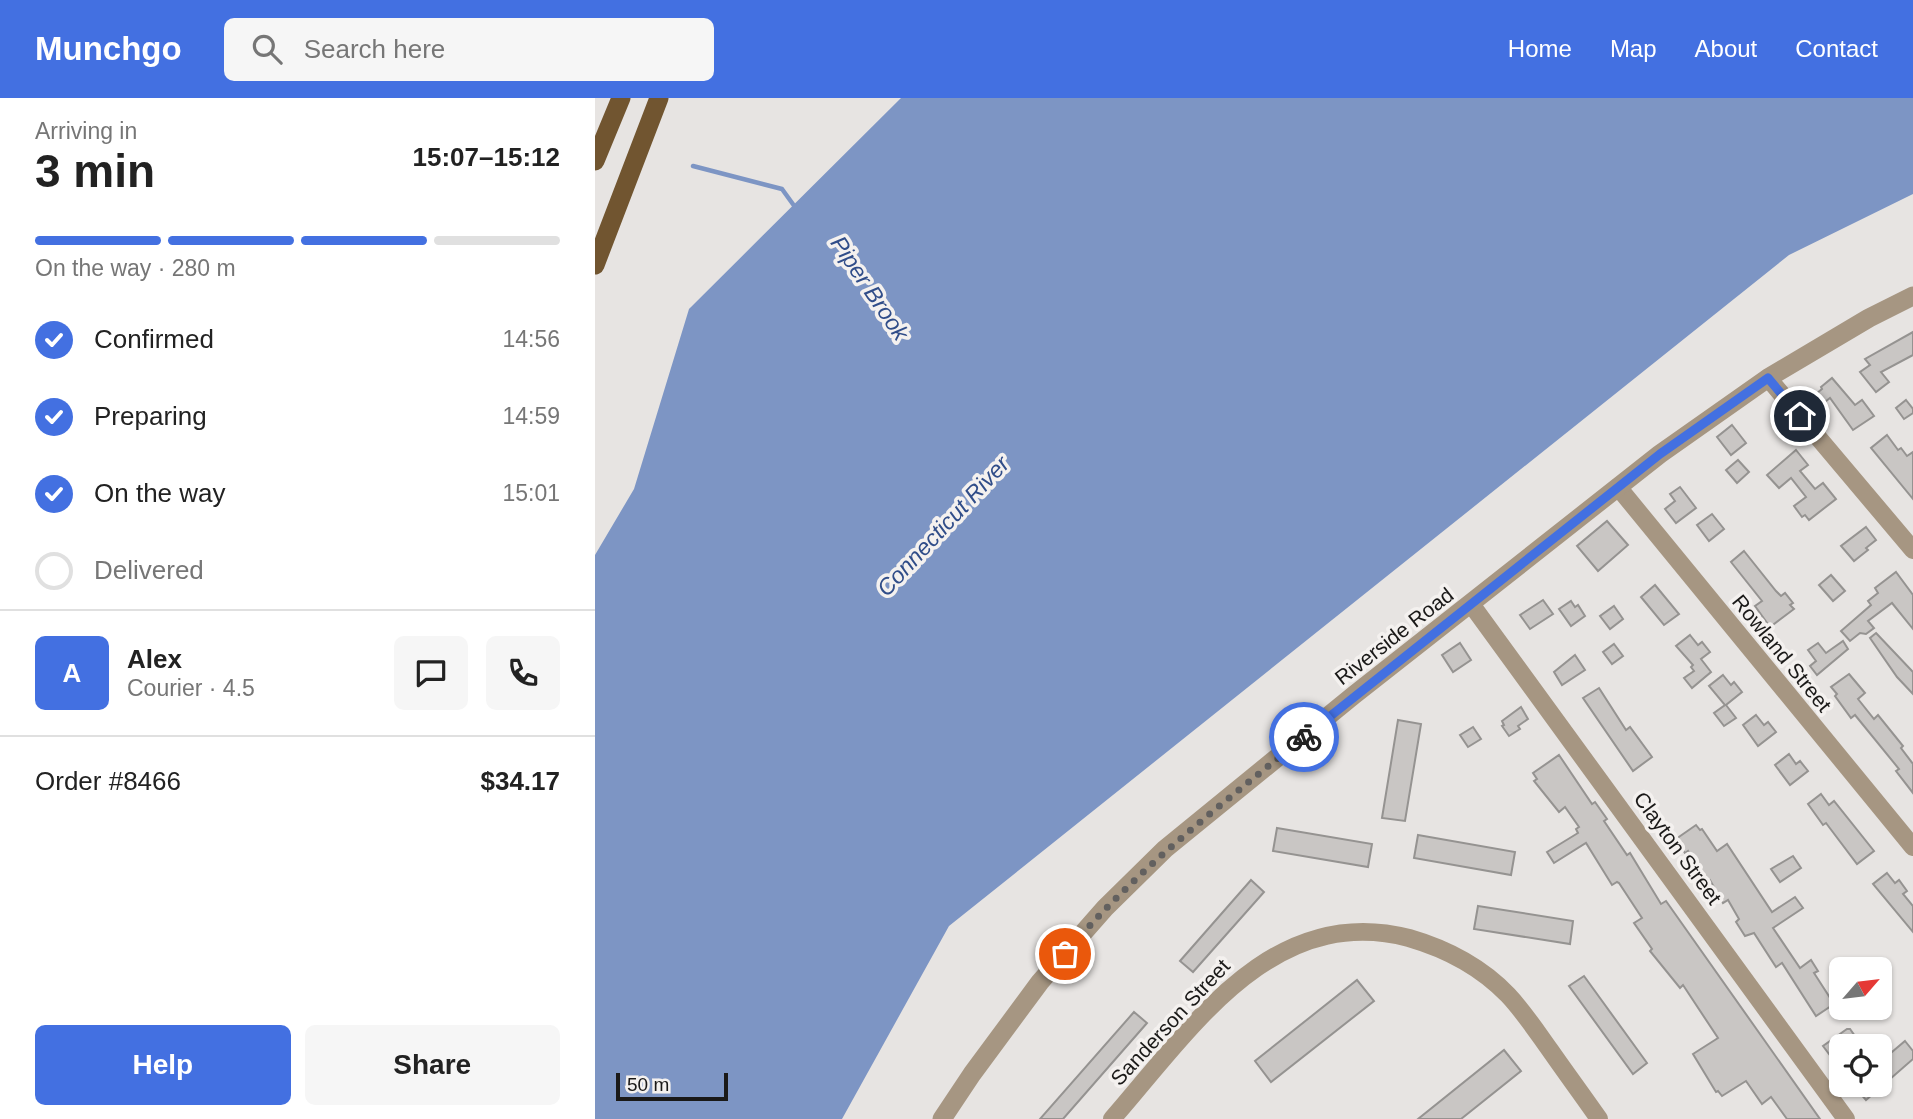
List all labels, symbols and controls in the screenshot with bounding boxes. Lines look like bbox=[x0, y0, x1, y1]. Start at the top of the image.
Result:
search box bbox=[224, 18, 714, 81]
text: Munchgo bbox=[35, 30, 182, 67]
icon: search bbox=[248, 30, 286, 68]
text: Search here bbox=[304, 34, 445, 64]
text: Home bbox=[1508, 35, 1572, 62]
text: Map bbox=[1610, 35, 1657, 62]
text: About bbox=[1695, 35, 1757, 62]
text: Contact bbox=[1795, 35, 1878, 62]
text: Arriving in bbox=[35, 118, 137, 144]
text: 15:07–15:12 bbox=[413, 142, 560, 172]
text: 3 min bbox=[35, 145, 155, 197]
water label: Piper Brook bbox=[826, 231, 915, 346]
text: On the way · 280 m bbox=[35, 255, 236, 281]
icon: check bbox=[35, 321, 73, 359]
text: Confirmed bbox=[94, 324, 214, 354]
text: 14:56 bbox=[502, 326, 560, 352]
pin bbox=[1770, 386, 1830, 446]
icon: home bbox=[1781, 397, 1819, 435]
icon: check bbox=[35, 398, 73, 436]
text: Preparing bbox=[94, 401, 207, 431]
text: 14:59 bbox=[502, 403, 560, 429]
water label: Connecticut River bbox=[872, 450, 1015, 601]
icon: check bbox=[35, 475, 73, 513]
text: On the way bbox=[94, 478, 226, 508]
text: 15:01 bbox=[502, 480, 560, 506]
text: Delivered bbox=[94, 555, 204, 585]
street label: Riverside Road bbox=[1330, 583, 1458, 689]
street label: Rowland Street bbox=[1728, 590, 1836, 716]
button: chat bbox=[394, 636, 468, 710]
button: phone bbox=[486, 636, 560, 710]
text: Alex bbox=[127, 644, 182, 674]
text: A bbox=[63, 658, 81, 688]
text: Courier · 4.5 bbox=[127, 675, 255, 701]
courier bbox=[1269, 702, 1339, 772]
icon: bike bbox=[1285, 718, 1323, 756]
text: Order #8466 bbox=[35, 766, 181, 796]
text: $34.17 bbox=[480, 766, 560, 796]
street label: Clayton Street bbox=[1630, 787, 1727, 909]
pin bbox=[1035, 924, 1095, 984]
icon: bag bbox=[1046, 935, 1084, 973]
street label: Sanderson Street bbox=[1106, 954, 1234, 1090]
north arrow bbox=[1829, 957, 1892, 1020]
map controls bbox=[1829, 957, 1892, 1097]
button: Help bbox=[35, 1025, 291, 1105]
button: Share bbox=[305, 1025, 560, 1105]
button: locate bbox=[1829, 1034, 1892, 1097]
scale bar bbox=[616, 1070, 728, 1102]
text: 50 m bbox=[627, 1074, 669, 1095]

